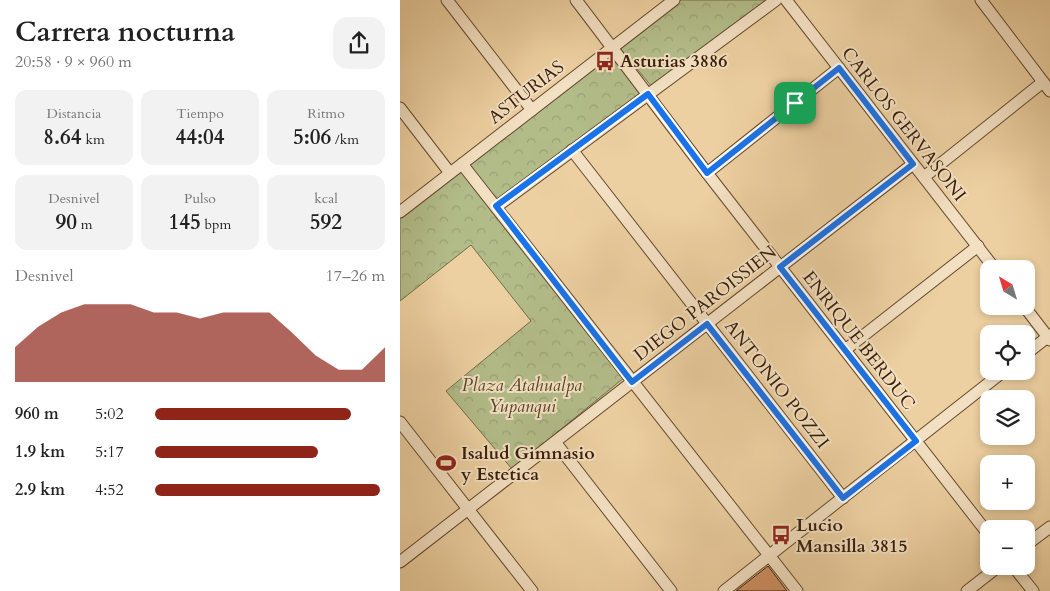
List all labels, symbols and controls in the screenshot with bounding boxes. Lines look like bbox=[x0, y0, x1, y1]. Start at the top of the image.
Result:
text: Carrera nocturna bbox=[15, 13, 235, 51]
button: share bbox=[333, 17, 385, 69]
street label: CARLOS GERVASONI bbox=[835, 42, 972, 207]
place label: Asturias 3886 bbox=[620, 49, 727, 74]
bus stop icon: Asturias 3886 bbox=[594, 50, 616, 72]
text: 20:58 · 9 × 960 m bbox=[15, 51, 132, 73]
street label: ASTURIAS bbox=[483, 55, 570, 130]
pin bbox=[774, 82, 816, 124]
icon: arrive bbox=[781, 89, 809, 117]
text: Distancia bbox=[47, 104, 101, 123]
text: Tiempo bbox=[176, 104, 224, 123]
text: Ritmo bbox=[307, 104, 345, 123]
text: 8.64 bbox=[43, 123, 82, 152]
text: 44:04 bbox=[175, 123, 225, 152]
text: 5:06 bbox=[293, 123, 331, 152]
text: km bbox=[82, 130, 105, 149]
text: /km bbox=[331, 130, 359, 149]
text: Desnivel bbox=[48, 189, 100, 208]
text: Pulso bbox=[184, 189, 216, 208]
text: kcal bbox=[314, 189, 338, 208]
text: 90 bbox=[55, 208, 77, 237]
text: 145 bbox=[169, 208, 201, 237]
text: 592 bbox=[310, 208, 342, 237]
text: m bbox=[77, 215, 93, 234]
text: bpm bbox=[201, 215, 231, 234]
street label: DIEGO PAROISSIEN bbox=[629, 239, 782, 367]
north arrow bbox=[980, 260, 1035, 315]
map controls bbox=[980, 260, 1035, 575]
text: Desnivel bbox=[15, 265, 74, 287]
text: 17–26 m bbox=[326, 265, 385, 287]
street label: ENRIQUE BERDUC bbox=[796, 266, 921, 415]
street label: ANTONIO POZZI bbox=[718, 315, 835, 454]
button: locate bbox=[980, 325, 1035, 380]
park label: Plaza Atahualpa Yupanqui bbox=[462, 373, 582, 419]
button: layers bbox=[980, 390, 1035, 445]
text: 960 m bbox=[15, 403, 59, 425]
text: 5:02 bbox=[95, 403, 124, 425]
text: 1.9 km bbox=[15, 441, 65, 463]
text: 5:17 bbox=[95, 441, 124, 463]
place label: Isalud Gimnasio y Estetica bbox=[460, 441, 595, 487]
sports icon: Isalud Gimnasio y Estetica bbox=[435, 452, 457, 474]
button: + bbox=[980, 455, 1035, 510]
text: 2.9 km bbox=[15, 479, 65, 501]
text: 4:52 bbox=[95, 479, 124, 501]
place label: Lucio Mansilla 3815 bbox=[796, 513, 908, 559]
button: − bbox=[980, 520, 1035, 575]
bus stop icon: Lucio Mansilla 3815 bbox=[770, 524, 792, 546]

